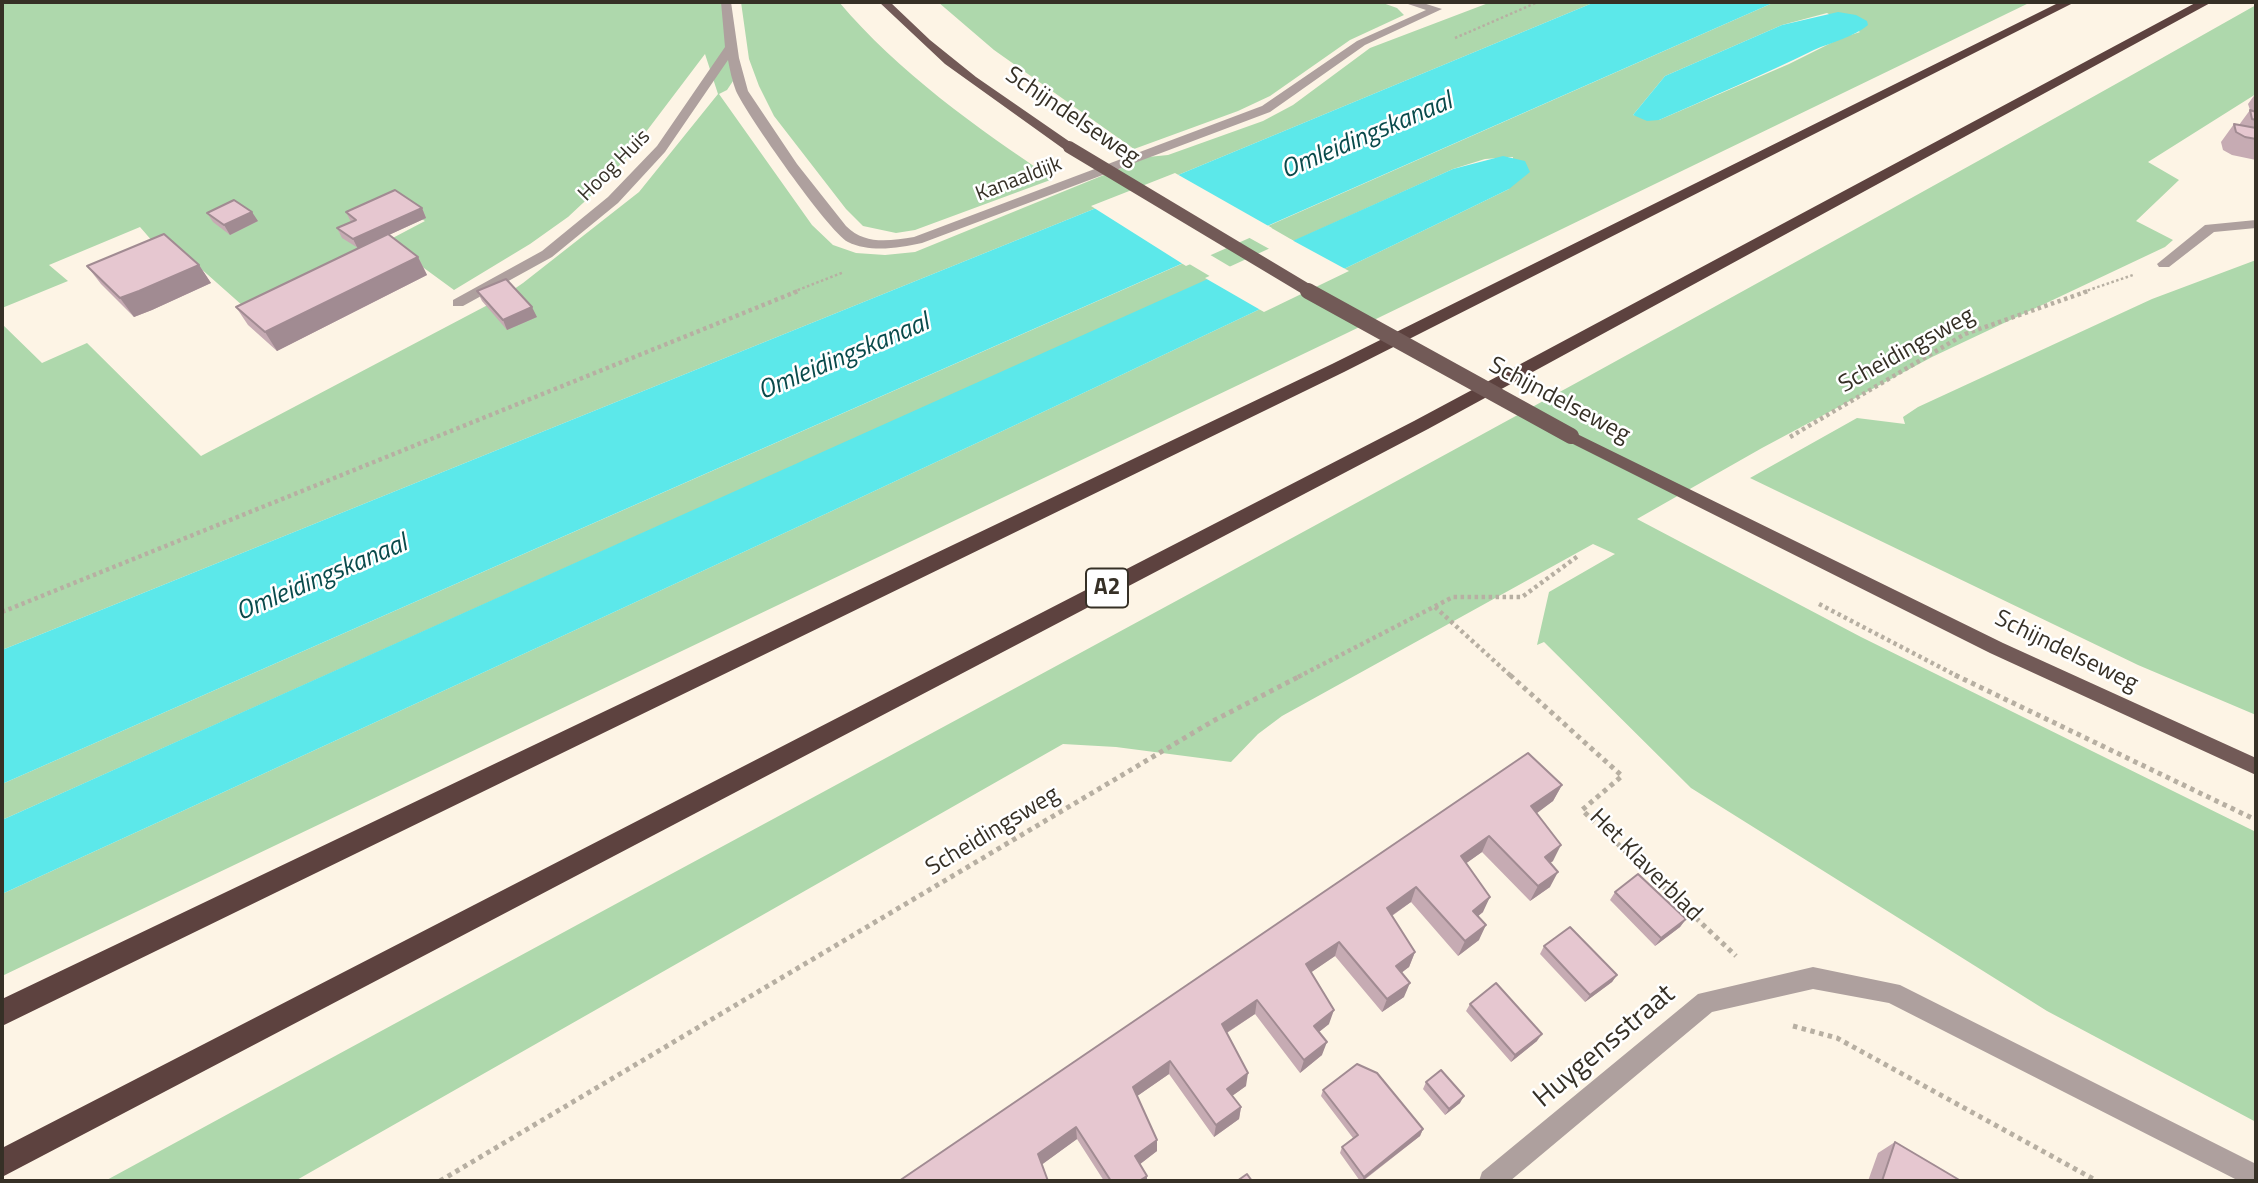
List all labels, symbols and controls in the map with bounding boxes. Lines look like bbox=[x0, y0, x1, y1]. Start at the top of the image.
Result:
street label: Schijndelseweg bbox=[999, 61, 1145, 173]
water label: Omleidingskanaal bbox=[1277, 87, 1457, 187]
street label: Hoog Huis bbox=[574, 125, 656, 207]
street label: Kanaaldijk bbox=[972, 152, 1066, 208]
street label: Scheidingsweg bbox=[1834, 302, 1980, 400]
water label: Omleidingskanaal bbox=[754, 308, 934, 408]
street label: Schijndelseweg bbox=[1483, 352, 1635, 450]
water label: Omleidingskanaal bbox=[232, 529, 412, 629]
road number: A2 bbox=[1086, 568, 1128, 608]
street label: Schijndelseweg bbox=[1990, 605, 2142, 699]
street label: Scheidingsweg bbox=[921, 781, 1065, 883]
street label: Het Klaverblad bbox=[1583, 804, 1707, 928]
street label: Huygensstraat bbox=[1528, 978, 1682, 1116]

